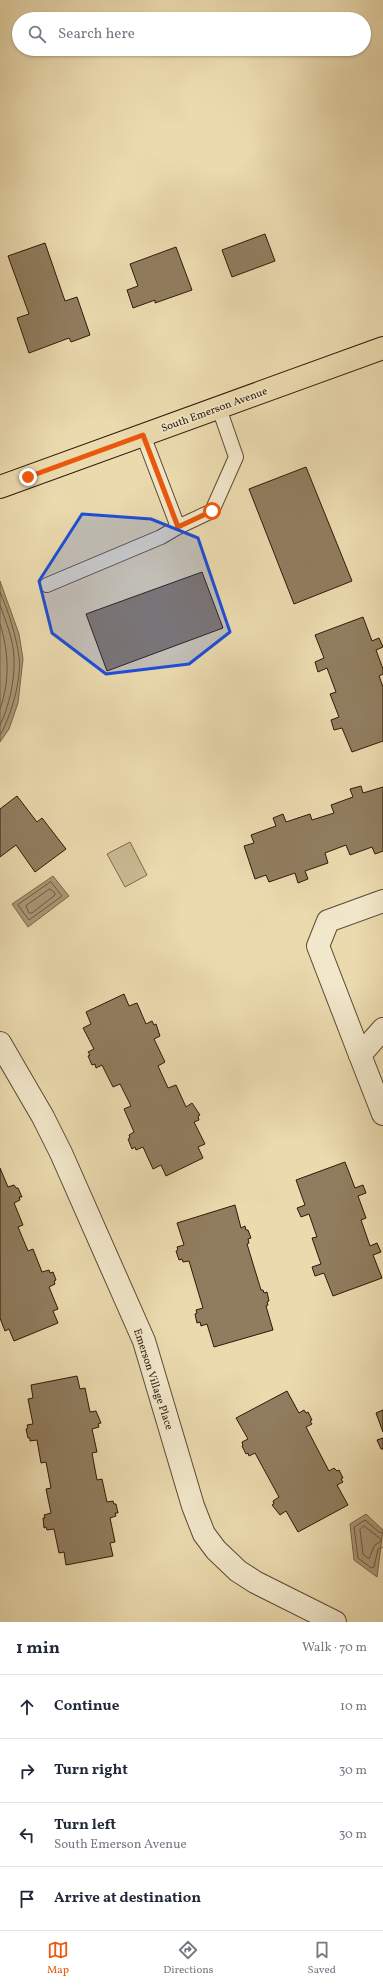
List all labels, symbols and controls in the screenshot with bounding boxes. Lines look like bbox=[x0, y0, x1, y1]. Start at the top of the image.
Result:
search box bbox=[12, 12, 371, 56]
icon: search bbox=[26, 23, 48, 45]
text: Search here bbox=[58, 24, 135, 45]
street label: South Emerson Avenue bbox=[159, 384, 270, 437]
route end bbox=[19, 468, 37, 486]
route start bbox=[203, 502, 221, 520]
street label: Emerson Village Place bbox=[129, 1327, 176, 1432]
text: 1 min bbox=[16, 1637, 60, 1660]
text: Walk · 70 m bbox=[302, 1639, 367, 1657]
icon: ahead bbox=[16, 1696, 38, 1718]
text: Continue bbox=[54, 1696, 119, 1717]
text: 10 m bbox=[340, 1698, 367, 1716]
icon: right bbox=[16, 1760, 38, 1782]
text: Turn right bbox=[54, 1760, 128, 1781]
text: 30 m bbox=[339, 1762, 367, 1780]
text: Turn left bbox=[54, 1815, 116, 1836]
icon: left bbox=[16, 1824, 38, 1846]
text: 30 m bbox=[339, 1826, 367, 1844]
text: South Emerson Avenue bbox=[54, 1836, 187, 1854]
icon: arrive bbox=[16, 1888, 38, 1910]
text: Arrive at destination bbox=[54, 1888, 201, 1909]
tab: Map bbox=[47, 1939, 69, 1978]
tab: Directions bbox=[163, 1939, 214, 1978]
tab: Saved bbox=[308, 1939, 336, 1978]

